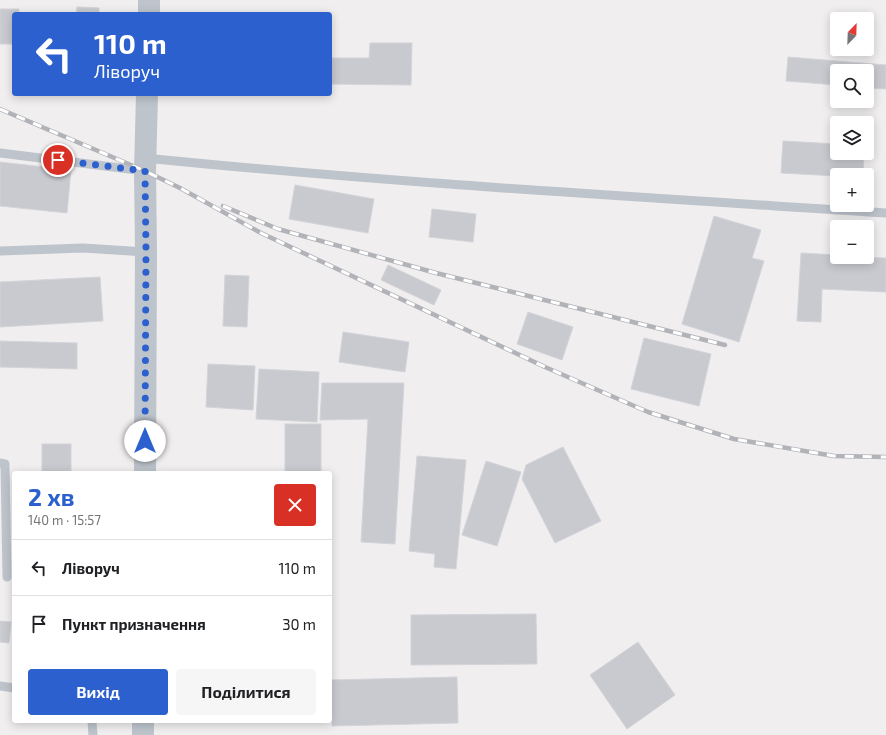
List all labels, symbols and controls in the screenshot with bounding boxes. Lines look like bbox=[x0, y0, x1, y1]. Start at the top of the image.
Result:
north arrow bbox=[830, 12, 874, 56]
map controls bbox=[830, 12, 874, 264]
text: 110 m bbox=[94, 26, 167, 60]
icon: left bbox=[28, 28, 80, 80]
text: Ліворуч bbox=[94, 60, 160, 82]
button: search bbox=[830, 64, 874, 108]
button: layers bbox=[830, 116, 874, 160]
pin bbox=[41, 143, 75, 177]
icon: arrive bbox=[47, 149, 69, 171]
button: + bbox=[830, 168, 874, 212]
button: − bbox=[830, 220, 874, 264]
position arrow bbox=[124, 420, 166, 462]
text: 2 хв bbox=[28, 482, 75, 511]
button: close bbox=[274, 484, 316, 526]
text: 140 m · 15:57 bbox=[28, 512, 101, 528]
icon: left bbox=[28, 557, 50, 579]
text: Ліворуч bbox=[62, 559, 120, 577]
text: 110 m bbox=[279, 559, 316, 577]
icon: arrive bbox=[28, 613, 50, 635]
text: Пункт призначення bbox=[62, 615, 206, 633]
text: 30 m bbox=[282, 615, 316, 633]
button: Вихід bbox=[28, 669, 168, 715]
button: Поділитися bbox=[176, 669, 316, 715]

